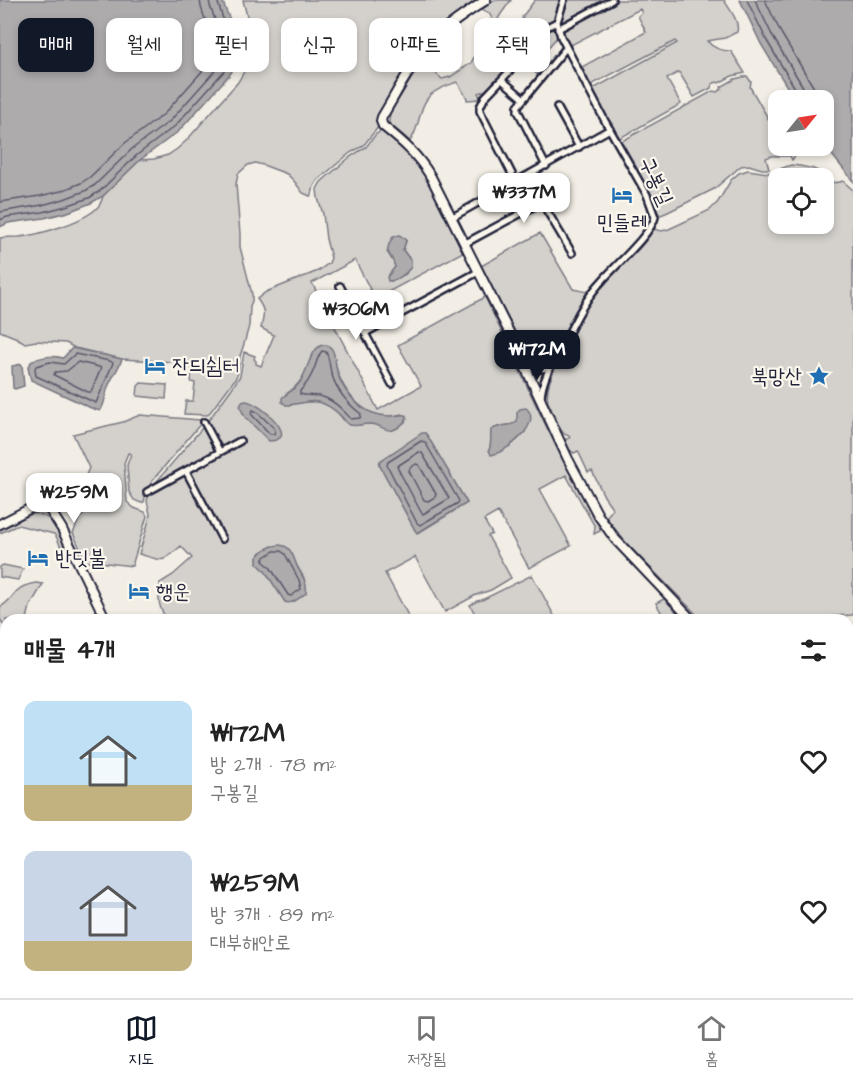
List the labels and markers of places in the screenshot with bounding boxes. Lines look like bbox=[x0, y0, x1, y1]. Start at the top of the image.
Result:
pin: ₩337M bbox=[482, 173, 566, 224]
hotel icon: 민들레 bbox=[610, 183, 634, 207]
place label: 민들레 bbox=[597, 208, 647, 237]
pin: ₩306M bbox=[314, 290, 398, 341]
pin: ₩172M bbox=[495, 330, 579, 381]
place label: 잔듸쉼터 bbox=[172, 352, 240, 381]
hotel icon: 잔듸쉼터 bbox=[143, 354, 167, 378]
place label: 북망산 bbox=[751, 362, 802, 391]
place icon: 북망산 bbox=[807, 364, 831, 388]
pin: ₩259M bbox=[32, 473, 116, 524]
place label: 반딧불 bbox=[55, 544, 106, 573]
hotel icon: 반딧불 bbox=[26, 546, 50, 570]
place label: 행운 bbox=[156, 577, 190, 606]
hotel icon: 행운 bbox=[127, 579, 151, 603]

